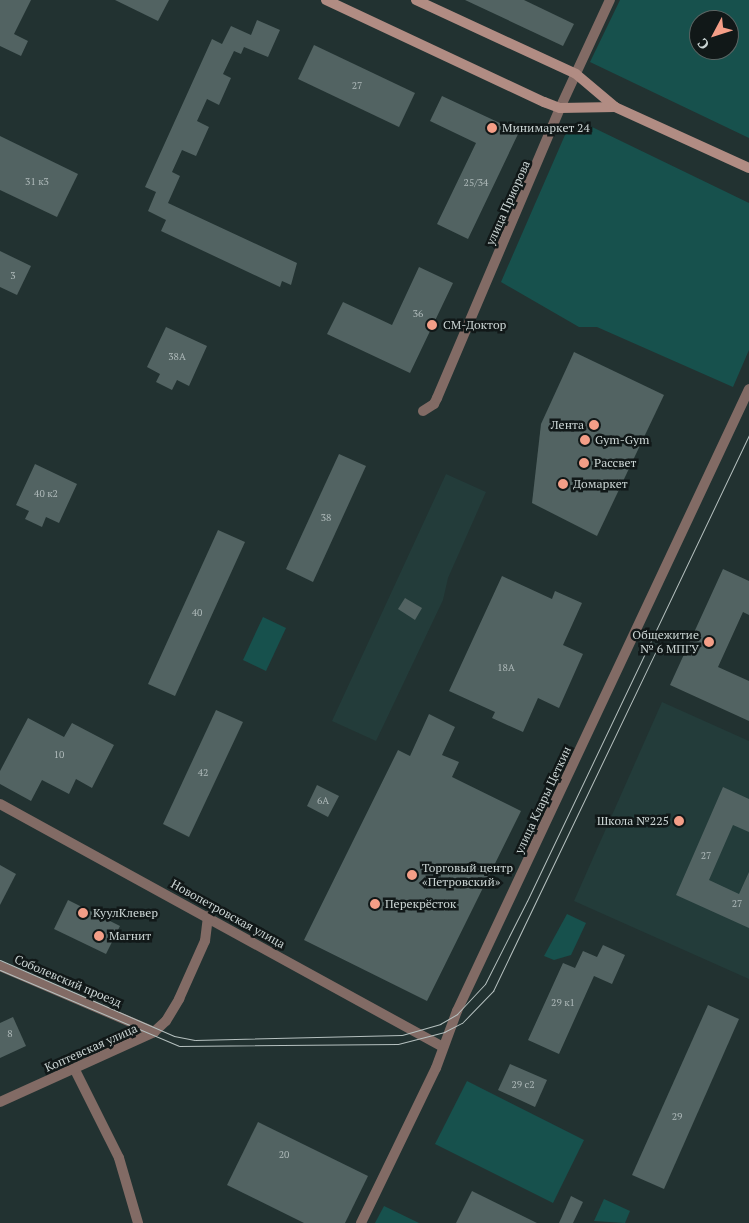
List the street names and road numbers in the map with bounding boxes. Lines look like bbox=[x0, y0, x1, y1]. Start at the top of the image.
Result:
street label: улица Приорова bbox=[483, 158, 533, 248]
street label: улица Клары Цеткин bbox=[512, 744, 574, 856]
street label: Новопетровская улица bbox=[169, 877, 287, 951]
street label: Соболевский проезд bbox=[12, 952, 124, 1010]
street label: Коптевская улица bbox=[42, 1021, 140, 1075]

